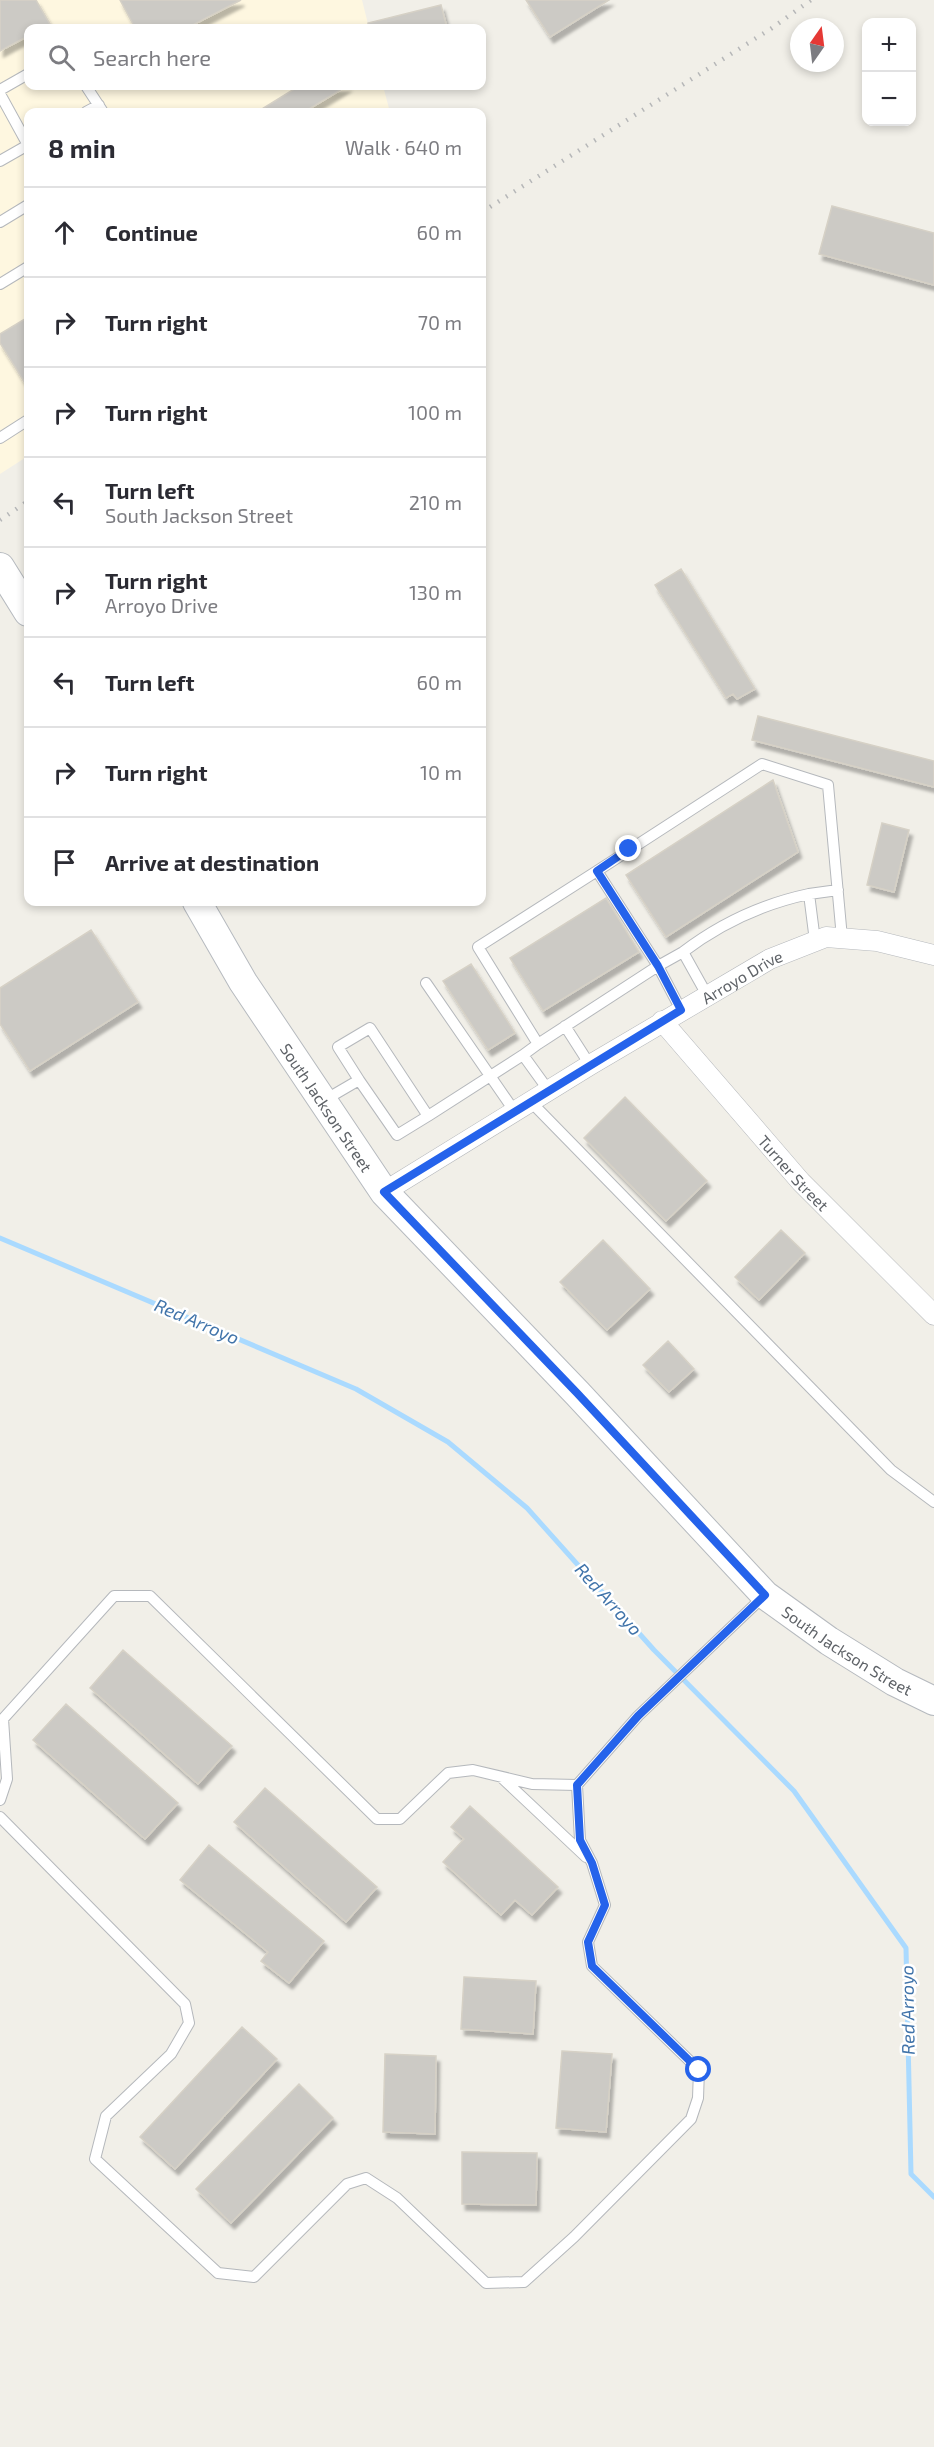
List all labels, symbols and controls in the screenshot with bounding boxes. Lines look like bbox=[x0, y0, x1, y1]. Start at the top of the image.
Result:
north arrow bbox=[790, 18, 844, 72]
map controls bbox=[862, 18, 916, 126]
button: + bbox=[862, 18, 916, 72]
search box bbox=[24, 24, 486, 90]
icon: search bbox=[45, 41, 78, 74]
text: Search here bbox=[93, 44, 211, 70]
button: − bbox=[862, 72, 916, 126]
text: 8 min bbox=[48, 132, 116, 163]
text: Walk · 640 m bbox=[345, 135, 462, 159]
icon: ahead bbox=[48, 216, 81, 249]
text: Continue bbox=[105, 219, 198, 245]
text: 60 m bbox=[417, 220, 462, 244]
icon: right bbox=[48, 306, 81, 339]
text: Turn right bbox=[105, 309, 207, 335]
text: 70 m bbox=[418, 310, 462, 334]
icon: right bbox=[48, 396, 81, 429]
text: Turn right bbox=[105, 399, 207, 425]
text: 100 m bbox=[408, 400, 462, 424]
text: Turn left bbox=[105, 477, 194, 503]
icon: left bbox=[48, 486, 81, 519]
text: 210 m bbox=[409, 490, 462, 514]
text: South Jackson Street bbox=[105, 503, 293, 527]
text: Turn right bbox=[105, 567, 207, 593]
icon: right bbox=[48, 576, 81, 609]
text: 130 m bbox=[409, 580, 462, 604]
text: Arroyo Drive bbox=[105, 593, 218, 617]
icon: left bbox=[48, 666, 81, 699]
text: Turn left bbox=[105, 669, 194, 695]
text: 60 m bbox=[417, 670, 462, 694]
icon: right bbox=[48, 756, 81, 789]
text: Turn right bbox=[105, 759, 207, 785]
text: 10 m bbox=[420, 760, 462, 784]
route end bbox=[615, 835, 641, 861]
icon: arrive bbox=[48, 846, 81, 879]
text: Arrive at destination bbox=[105, 849, 319, 875]
street label: Arroyo Drive bbox=[698, 946, 785, 1007]
street label: South Jackson Street bbox=[277, 1039, 377, 1175]
street label: Turner Street bbox=[755, 1131, 833, 1214]
water label: Red Arroyo bbox=[151, 1293, 243, 1349]
water label: Red Arroyo bbox=[571, 1558, 647, 1640]
street label: South Jackson Street bbox=[779, 1601, 915, 1698]
water label: Red Arroyo bbox=[895, 1965, 919, 2055]
route start bbox=[685, 2056, 711, 2082]

